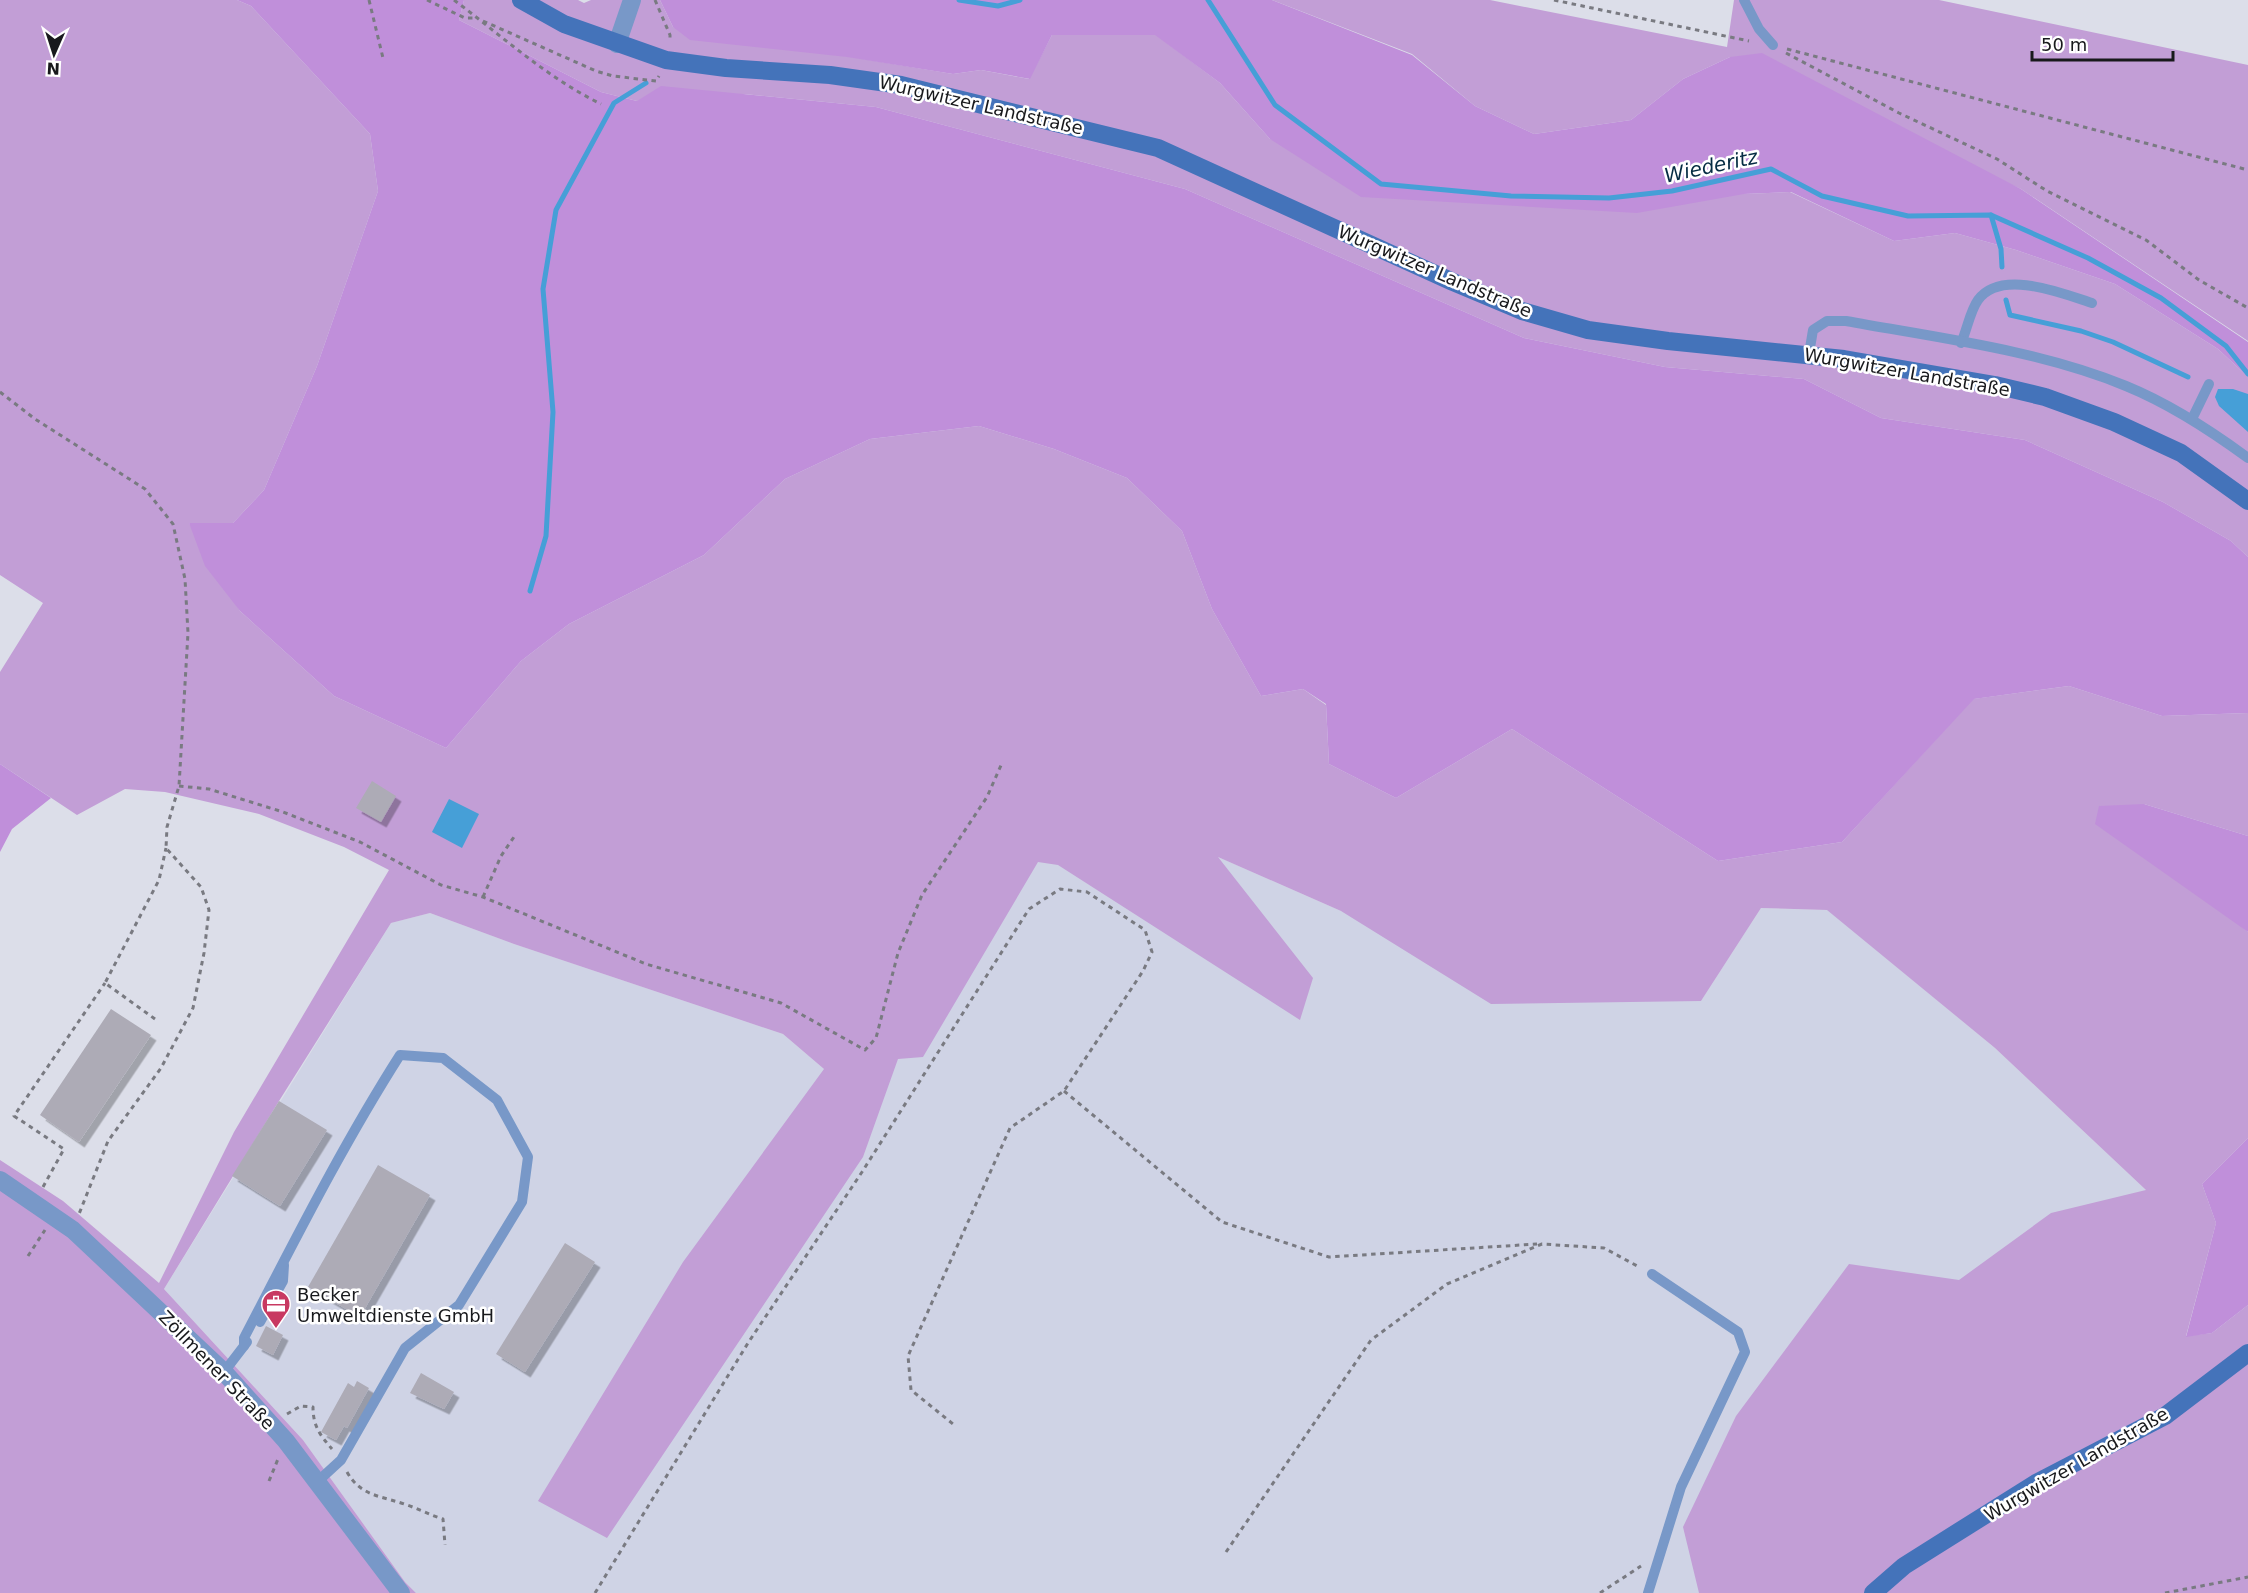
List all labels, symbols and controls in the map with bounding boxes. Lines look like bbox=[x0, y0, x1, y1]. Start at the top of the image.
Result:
north arrow bbox=[24, 24, 84, 84]
scale bar bbox=[2032, 24, 2173, 62]
text: 50 m bbox=[2041, 34, 2087, 55]
text: N bbox=[46, 59, 60, 78]
street label: Wurgwitzer Landstraße bbox=[877, 71, 1085, 139]
water label: Wiederitz bbox=[1662, 144, 1760, 188]
street label: Wurgwitzer Landstraße bbox=[1335, 221, 1535, 321]
street label: Wurgwitzer Landstraße bbox=[1802, 344, 2012, 400]
place label: Becker Umweltdienste GmbH bbox=[297, 1284, 494, 1326]
office icon: Becker Umweltdienste GmbH bbox=[260, 1288, 292, 1330]
street label: Zöllmener Straße bbox=[155, 1306, 279, 1434]
street label: Wurgwitzer Landstraße bbox=[1980, 1403, 2172, 1525]

